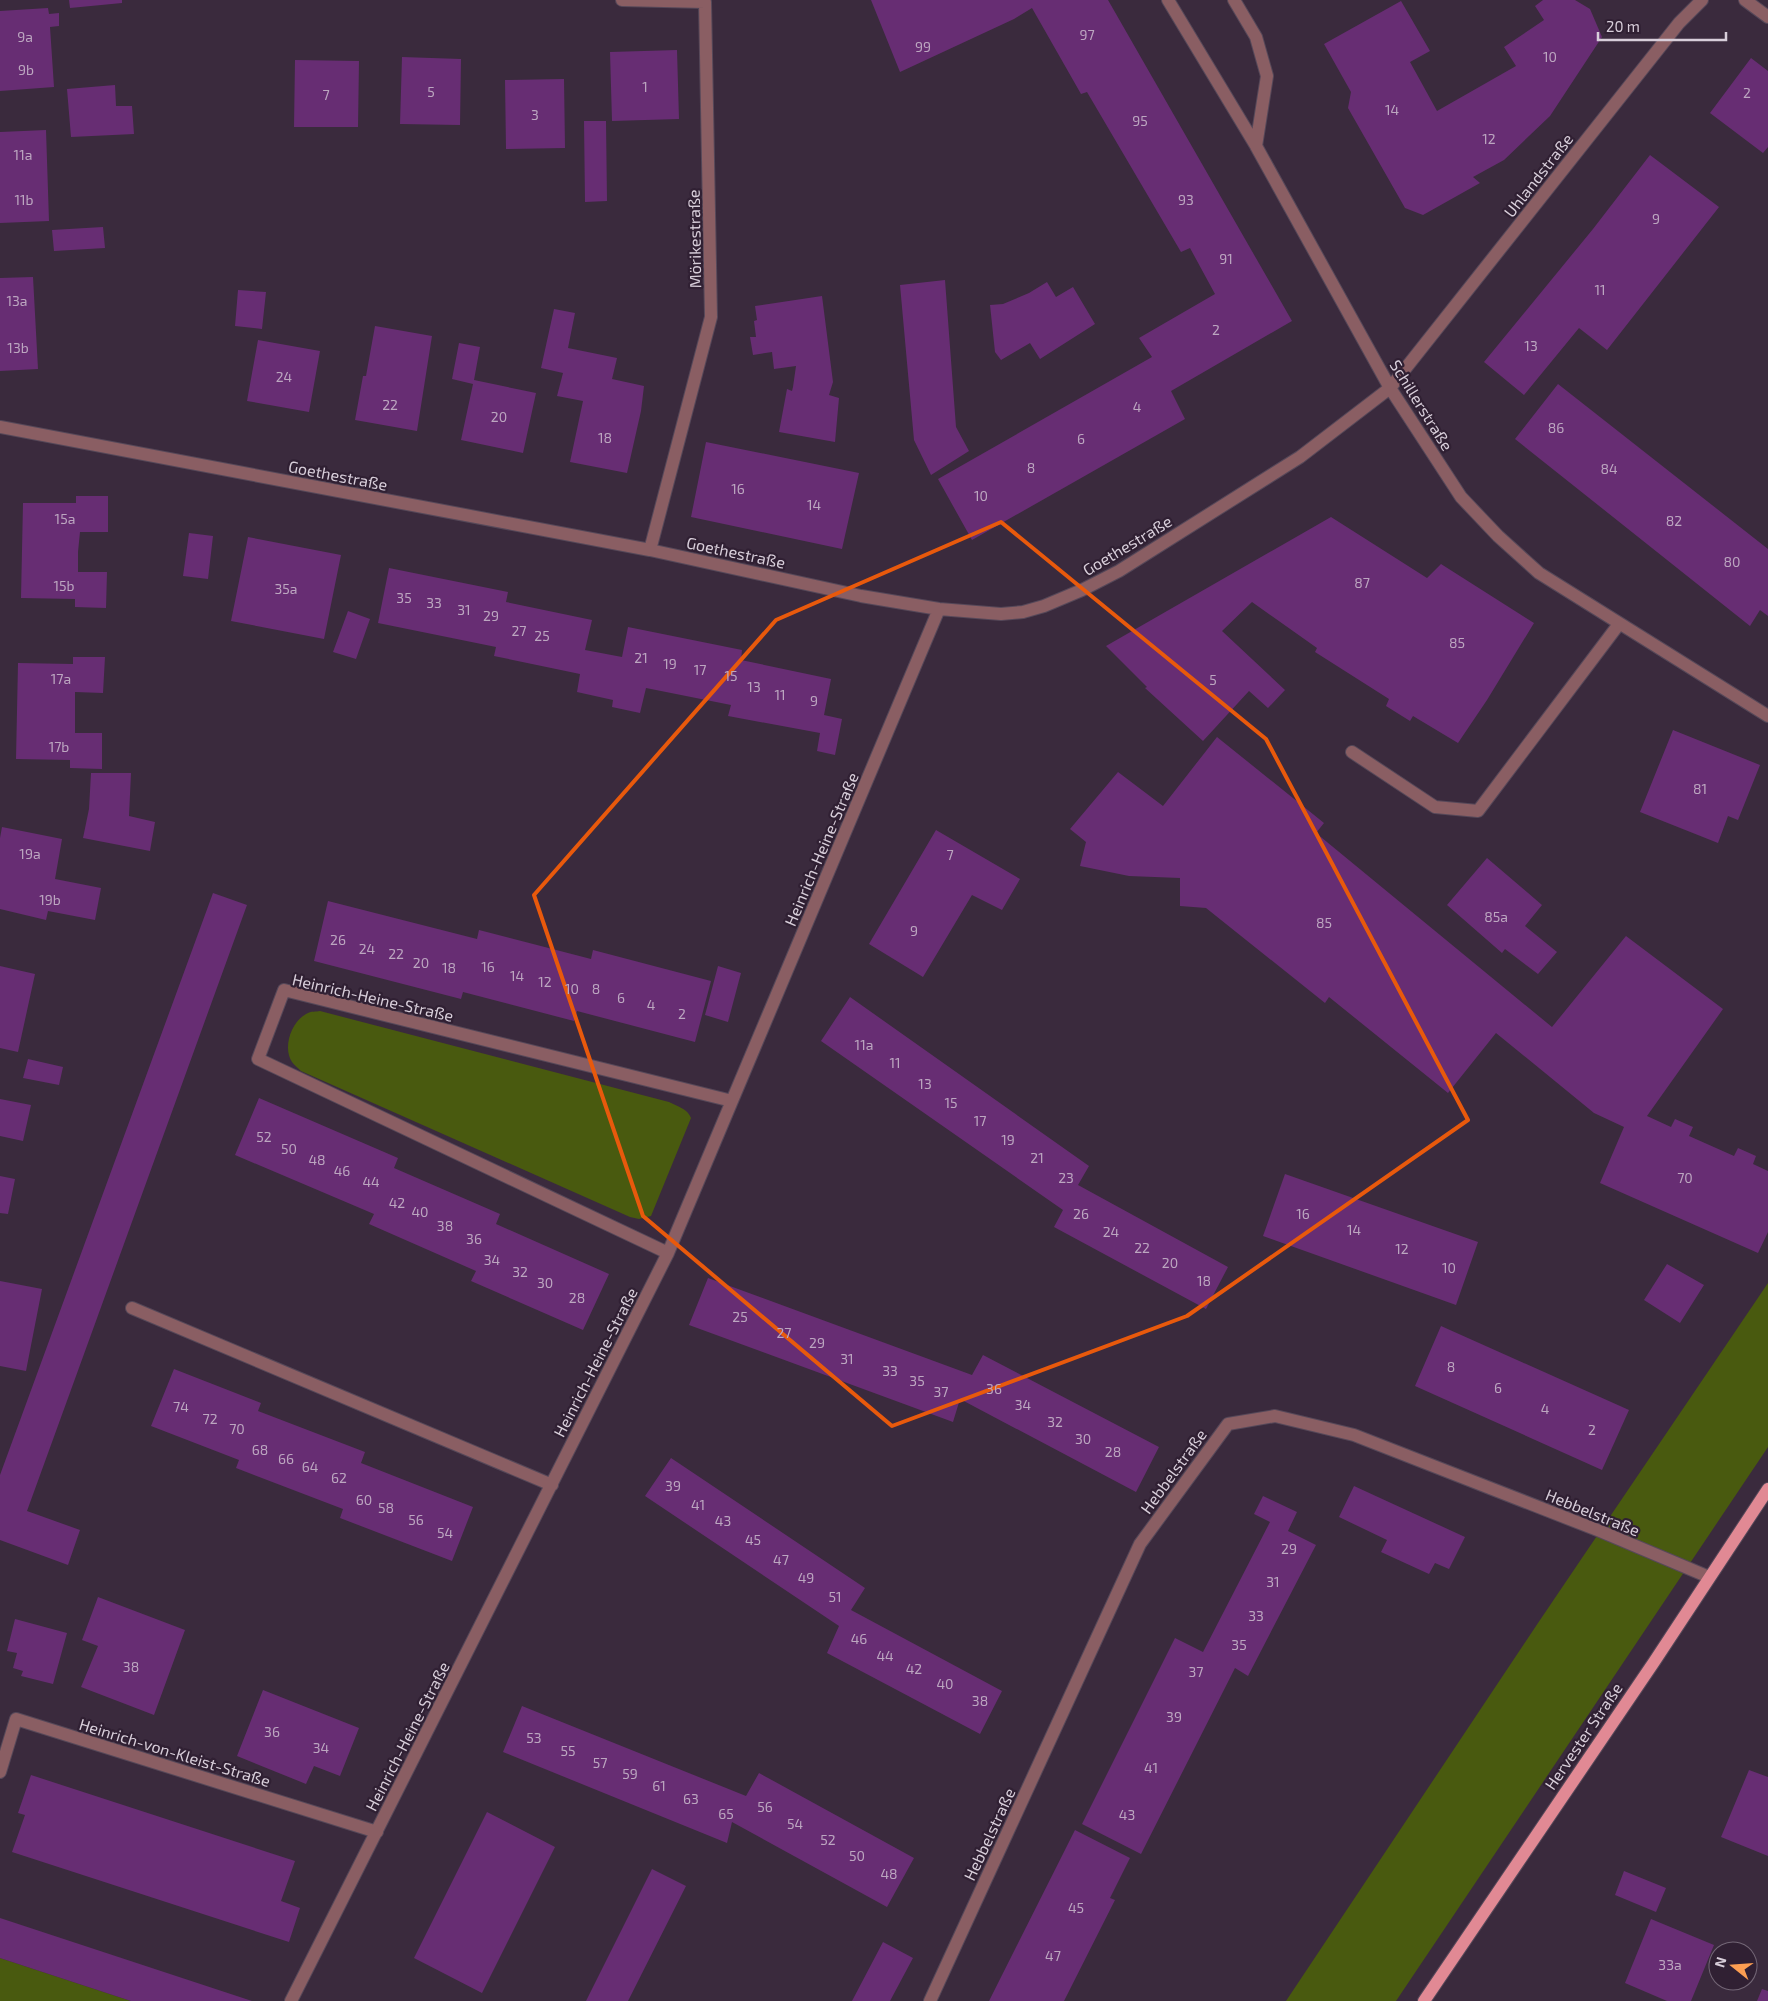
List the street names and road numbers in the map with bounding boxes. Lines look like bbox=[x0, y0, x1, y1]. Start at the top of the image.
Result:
street label: Uhlandstraße bbox=[1499, 129, 1577, 221]
street label: Mörikestraße bbox=[684, 189, 704, 289]
street label: Schillerstraße bbox=[1387, 356, 1457, 454]
street label: Goethestraße bbox=[287, 456, 389, 494]
street label: Goethestraße bbox=[1079, 511, 1175, 579]
street label: Goethestraße bbox=[685, 532, 787, 572]
street label: Heinrich-Heine-Straße bbox=[780, 769, 862, 929]
street label: Heinrich-Heine-Straße bbox=[291, 969, 455, 1025]
street label: Heinrich-Heine-Straße bbox=[549, 1284, 641, 1440]
street label: Hebbelstraße bbox=[1136, 1425, 1210, 1517]
street label: Hebbelstraße bbox=[1543, 1485, 1643, 1539]
street label: Heinrich-Heine-Straße bbox=[361, 1658, 453, 1814]
street label: Hervester Straße bbox=[1540, 1679, 1626, 1793]
street label: Heinrich-von-Kleist-Straße bbox=[77, 1714, 273, 1790]
street label: Hebbelstraße bbox=[959, 1785, 1019, 1883]

